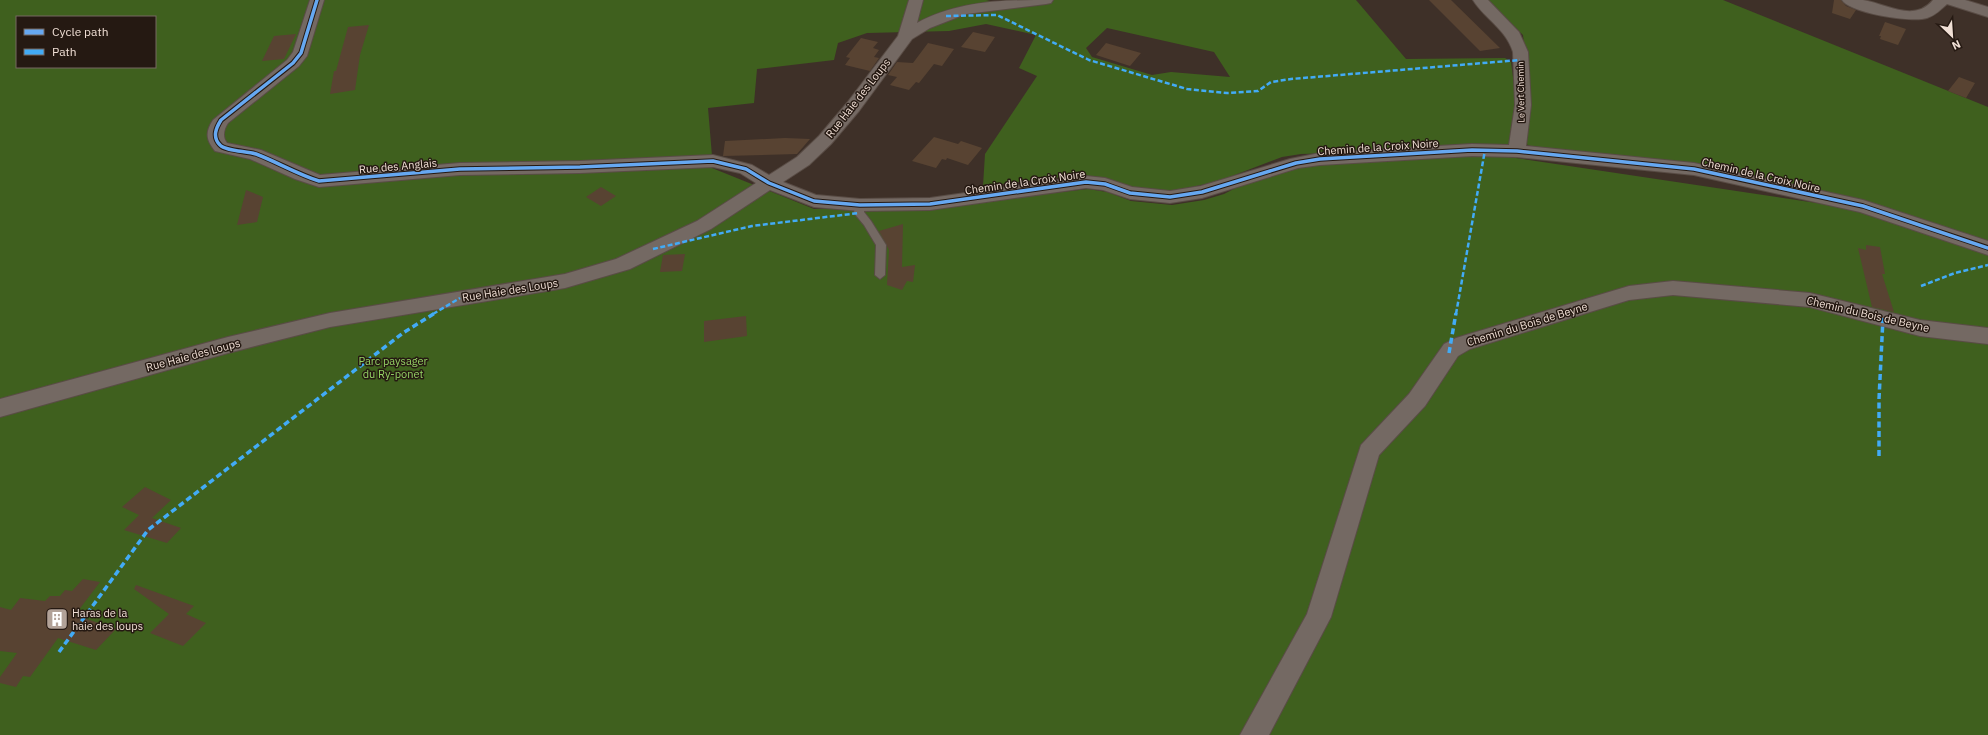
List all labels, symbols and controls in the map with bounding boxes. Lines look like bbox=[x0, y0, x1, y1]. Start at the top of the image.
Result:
legend bbox=[16, 16, 156, 68]
north arrow bbox=[1932, 16, 1972, 56]
text: Cycle path bbox=[52, 24, 109, 39]
text: N bbox=[1950, 37, 1963, 53]
text: Path bbox=[52, 44, 77, 59]
street label: Rue Haie des Loups bbox=[823, 56, 893, 140]
street label: Le Vert Chemin bbox=[1514, 61, 1527, 123]
street label: Chemin de la Croix Noire bbox=[1317, 136, 1439, 158]
street label: Chemin de la Croix Noire bbox=[1700, 155, 1822, 195]
street label: Rue des Anglais bbox=[358, 156, 438, 176]
street label: Chemin de la Croix Noire bbox=[964, 167, 1086, 197]
street label: Rue Haie des Loups bbox=[461, 276, 559, 304]
street label: Chemin du Bois de Beyne bbox=[1805, 293, 1931, 335]
street label: Chemin du Bois de Beyne bbox=[1465, 299, 1589, 349]
street label: Rue Haie des Loups bbox=[144, 336, 242, 374]
park label: Parc paysager du Ry-ponet bbox=[358, 354, 428, 381]
building icon: Haras de la haie des loups bbox=[44, 606, 70, 632]
place label: Haras de la haie des loups bbox=[72, 606, 143, 633]

